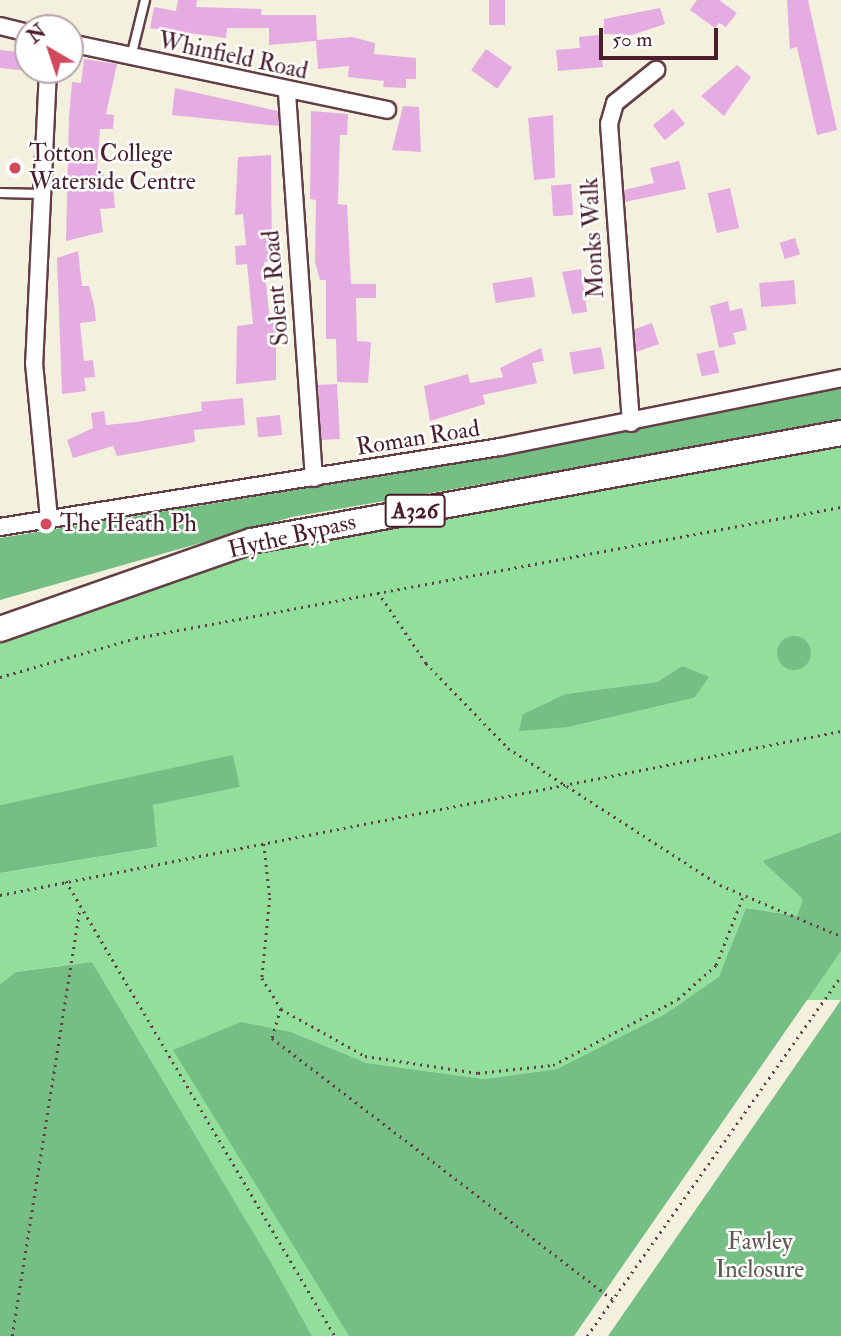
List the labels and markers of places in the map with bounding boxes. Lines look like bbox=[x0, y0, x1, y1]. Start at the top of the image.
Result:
place label: Totton College Waterside Centre bbox=[29, 140, 196, 196]
marker: Totton College Waterside Centre bbox=[7, 160, 23, 176]
place label: The Heath Ph bbox=[60, 510, 197, 538]
marker: The Heath Ph bbox=[38, 516, 54, 532]

